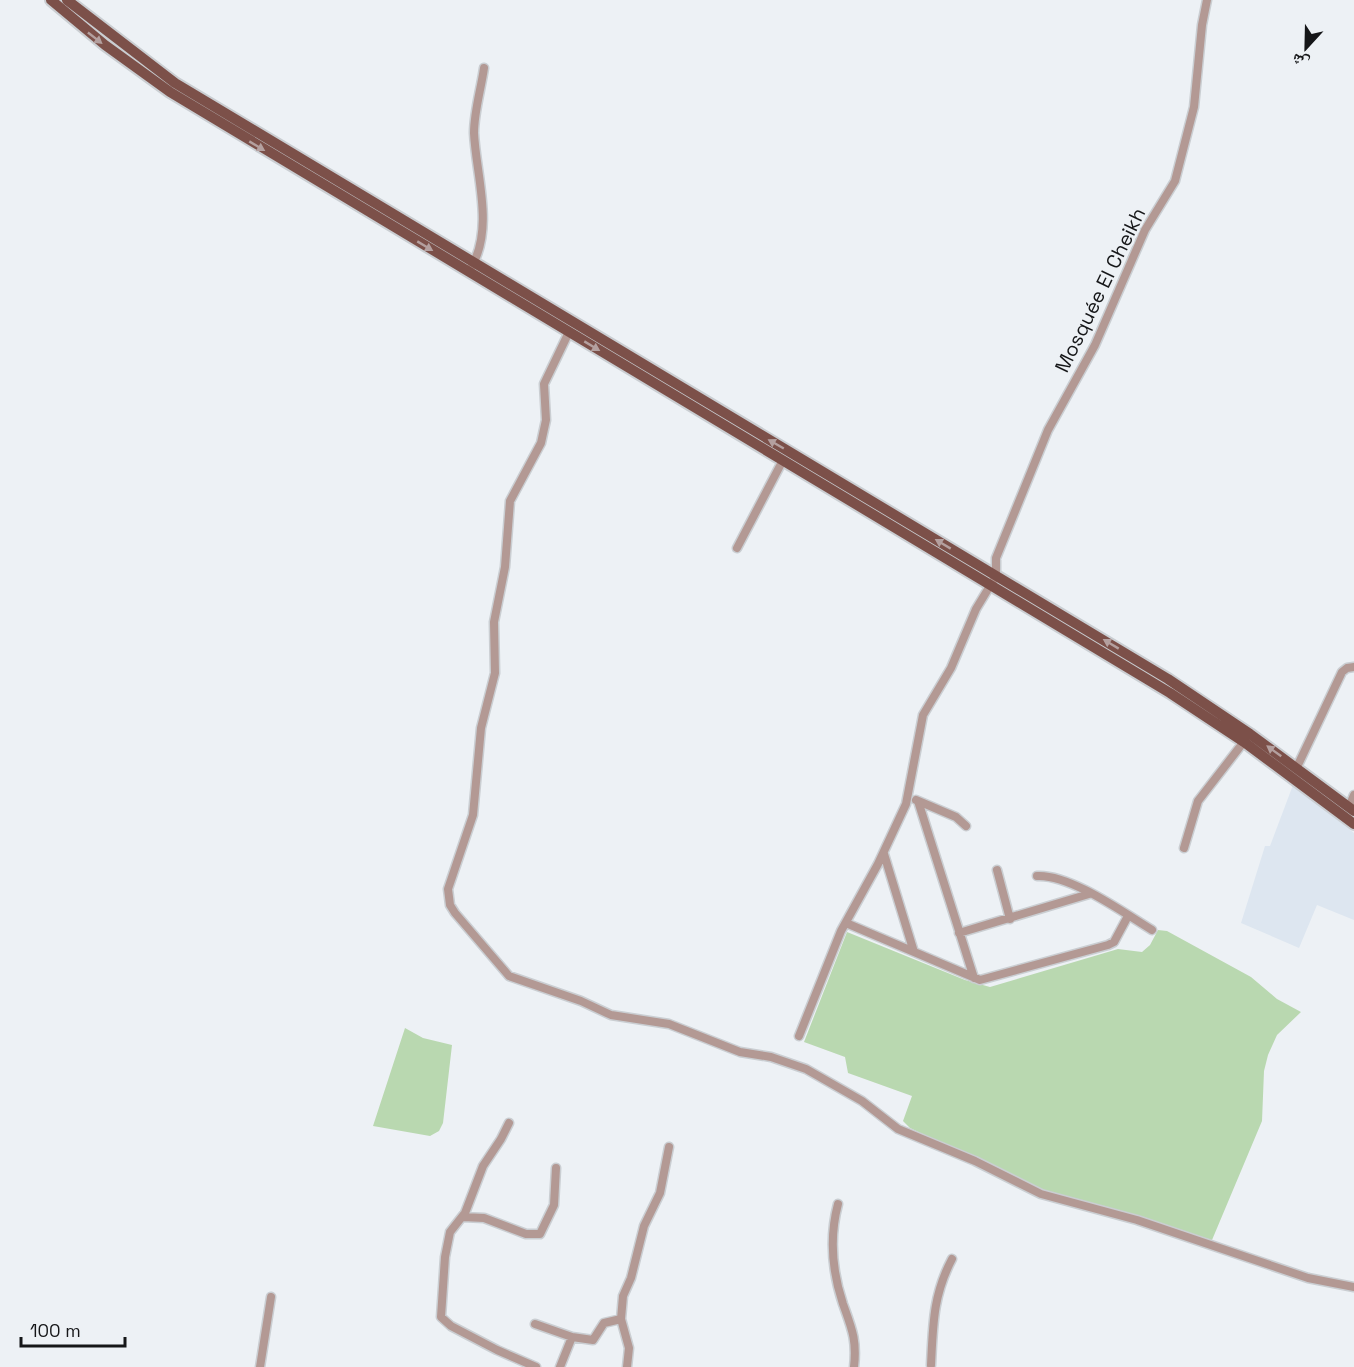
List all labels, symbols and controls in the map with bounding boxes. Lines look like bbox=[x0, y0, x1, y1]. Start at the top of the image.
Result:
north arrow bbox=[1276, 18, 1336, 78]
one-way arrow bbox=[87, 31, 103, 44]
text: ش bbox=[1289, 49, 1312, 74]
one-way arrow bbox=[249, 140, 265, 151]
street label: Mosquée El Cheikh bbox=[1049, 203, 1151, 377]
one-way arrow bbox=[417, 240, 433, 251]
one-way arrow bbox=[584, 340, 600, 351]
one-way arrow bbox=[767, 440, 784, 450]
one-way arrow bbox=[935, 538, 951, 549]
one-way arrow bbox=[1102, 639, 1119, 649]
one-way arrow bbox=[1266, 745, 1282, 757]
scale bar bbox=[21, 1310, 124, 1348]
text: 100 m bbox=[30, 1319, 81, 1342]

